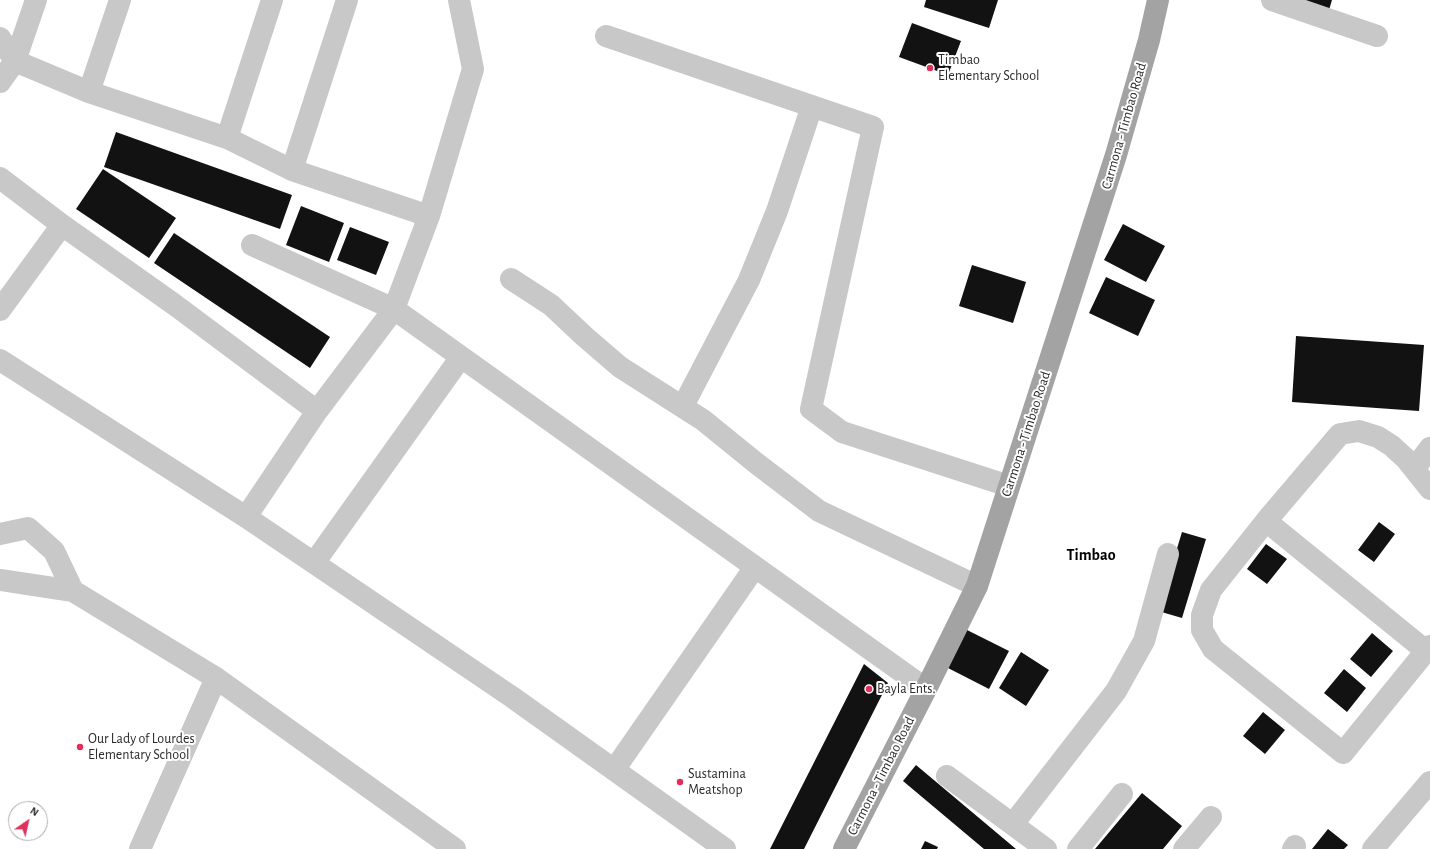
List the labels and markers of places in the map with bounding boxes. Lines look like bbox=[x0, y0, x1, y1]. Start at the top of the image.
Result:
place label: Timbao Elementary School bbox=[938, 52, 1039, 84]
marker: Timbao Elementary School bbox=[925, 63, 935, 73]
place label: Bayla Ents. bbox=[877, 681, 935, 697]
marker: Bayla Ents. bbox=[864, 684, 874, 694]
place label: Our Lady of Lourdes Elementary School bbox=[88, 731, 195, 764]
marker: Our Lady of Lourdes Elementary School bbox=[75, 742, 85, 752]
place label: Sustamina Meatshop bbox=[688, 766, 746, 798]
marker: Sustamina Meatshop bbox=[675, 777, 685, 787]

